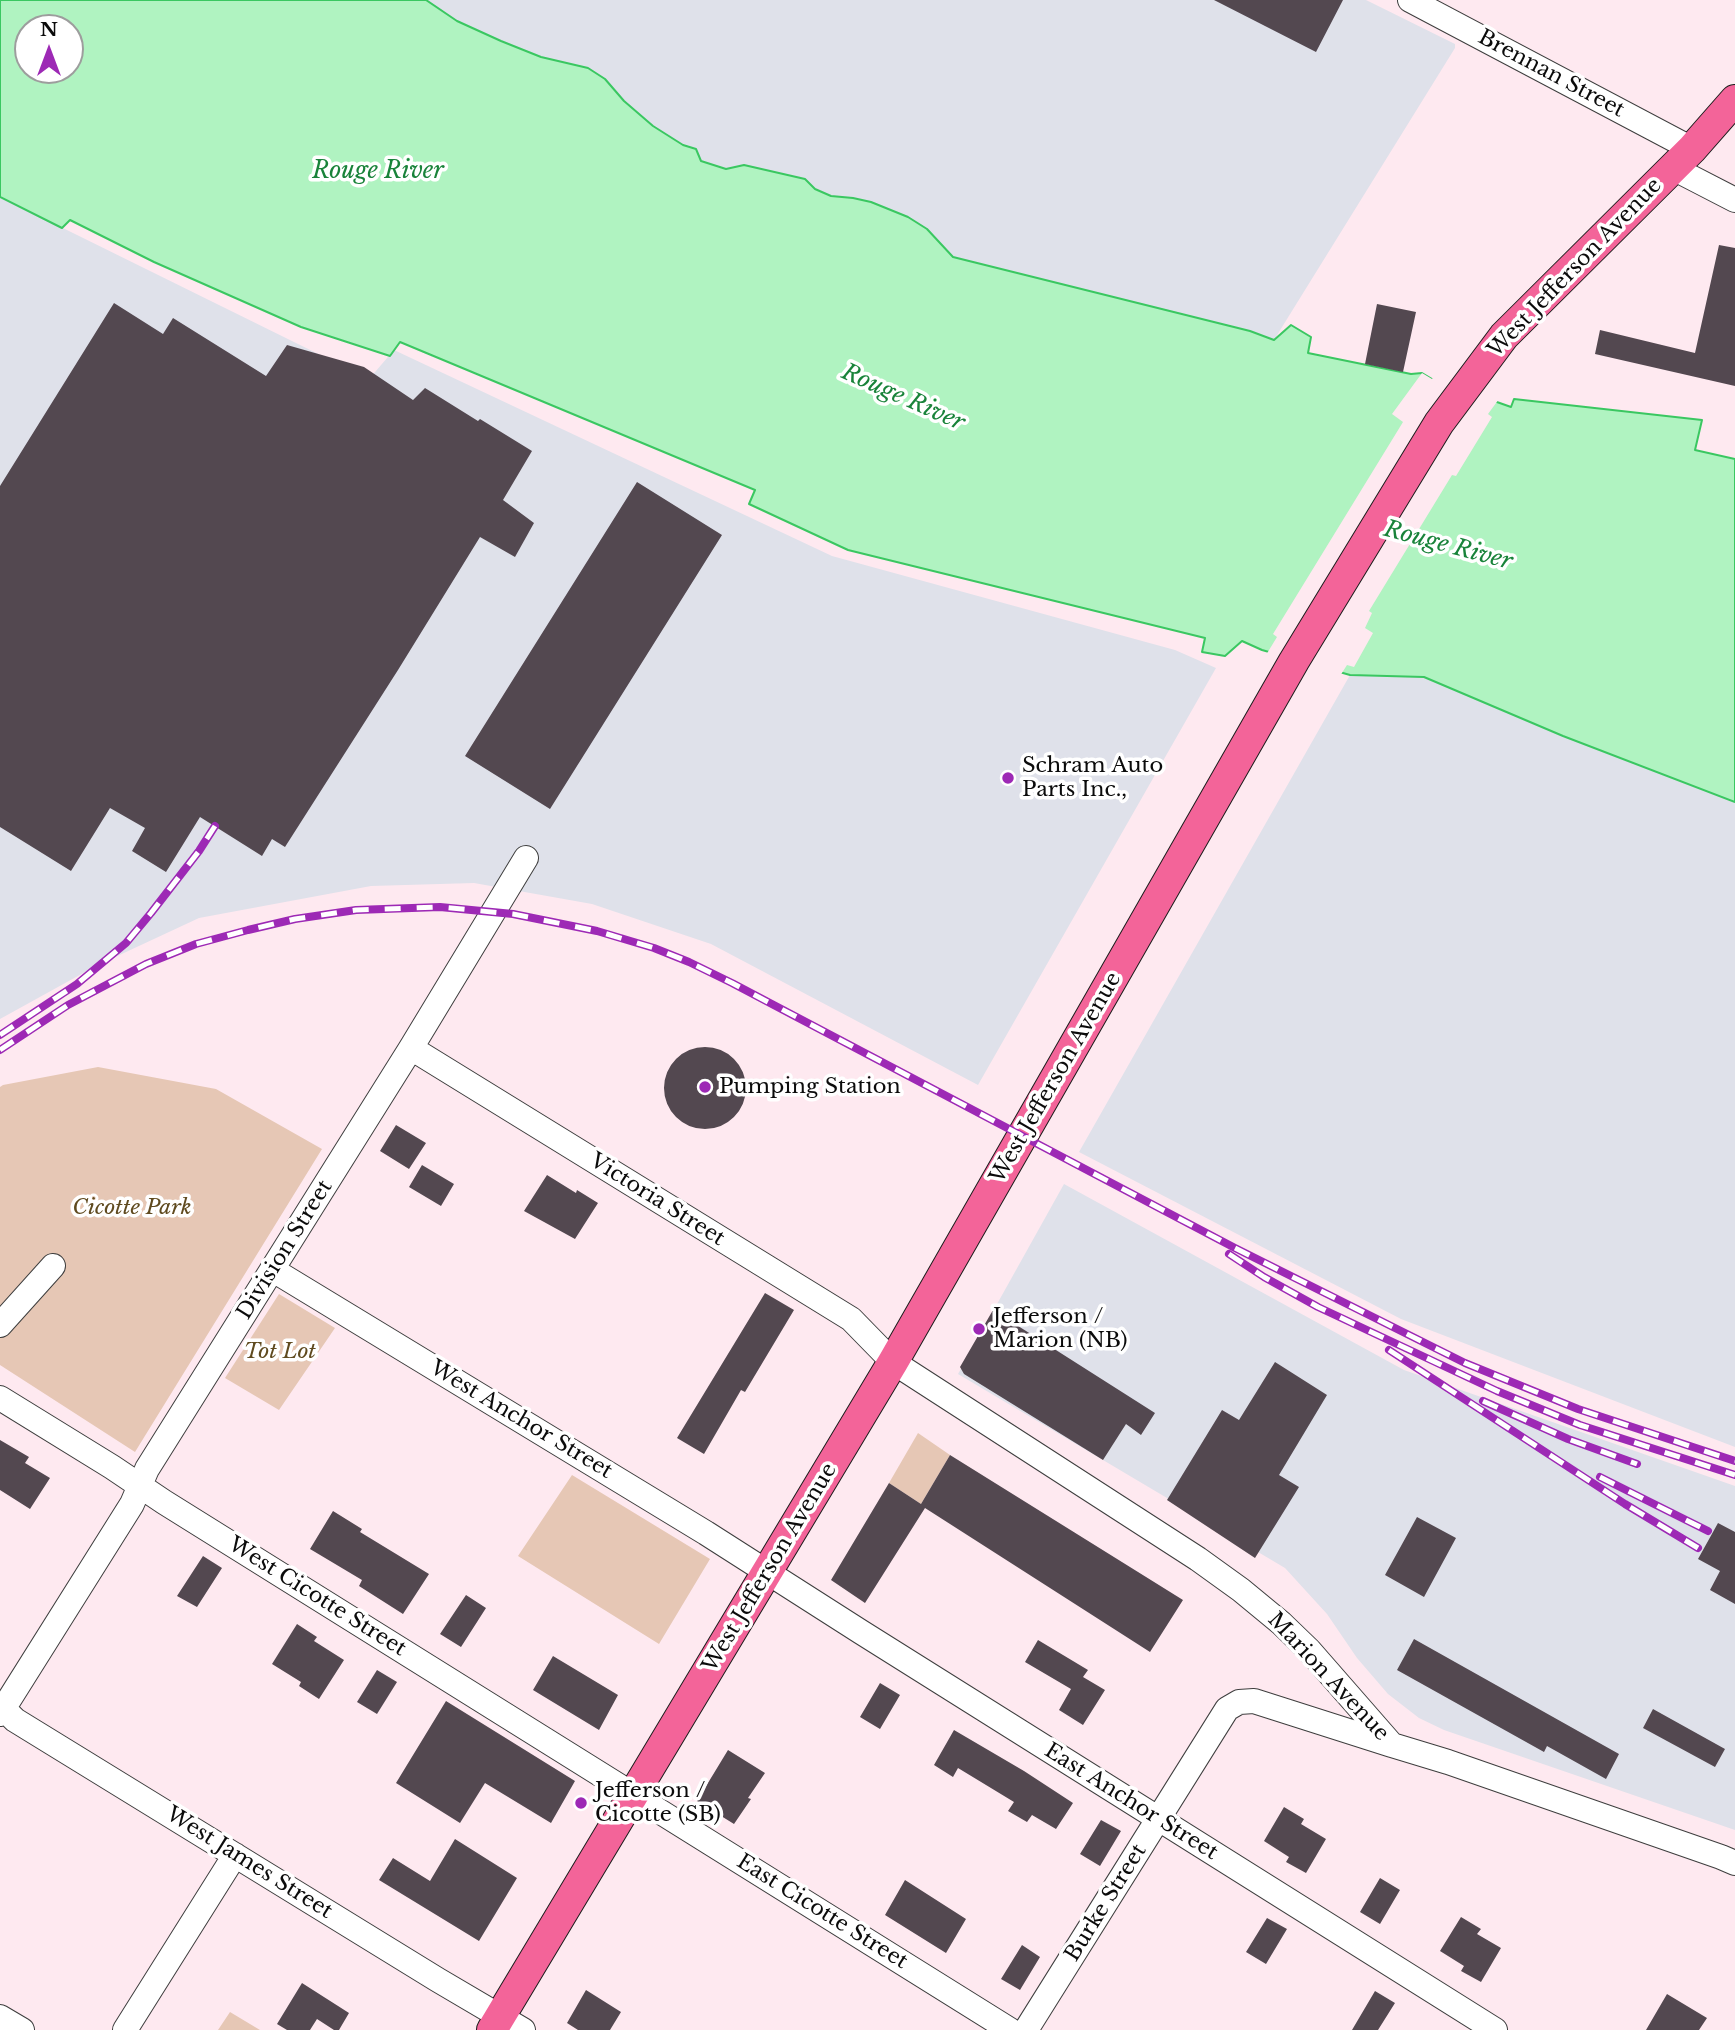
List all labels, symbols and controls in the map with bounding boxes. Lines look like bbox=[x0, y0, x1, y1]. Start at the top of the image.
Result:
north arrow bbox=[14, 14, 84, 84]
text: N bbox=[40, 18, 58, 41]
street label: Brennan Street bbox=[1473, 25, 1629, 123]
water label: Rouge River bbox=[312, 158, 444, 186]
street label: West Jefferson Avenue bbox=[1483, 173, 1667, 363]
water label: Rouge River bbox=[837, 359, 969, 437]
water label: Rouge River bbox=[1381, 516, 1515, 576]
place label: Schram Auto Parts Inc., bbox=[1022, 753, 1163, 803]
marker: Schram Auto Parts Inc., bbox=[1000, 770, 1016, 786]
street label: West Jefferson Avenue bbox=[985, 968, 1127, 1188]
place label: Pumping Station bbox=[719, 1074, 901, 1100]
marker: Pumping Station bbox=[697, 1079, 713, 1095]
street label: Victoria Street bbox=[585, 1148, 729, 1252]
street label: Division Street bbox=[232, 1176, 338, 1324]
park label: Cicotte Park bbox=[72, 1195, 192, 1221]
place label: Jefferson / Marion (NB) bbox=[993, 1304, 1127, 1354]
marker: Jefferson / Marion (NB) bbox=[971, 1321, 987, 1337]
park label: Tot Lot bbox=[244, 1339, 316, 1365]
street label: West Anchor Street bbox=[425, 1356, 617, 1484]
street label: West Jefferson Avenue bbox=[698, 1459, 842, 1677]
street label: West Cicotte Street bbox=[224, 1532, 410, 1662]
street label: Marion Avenue bbox=[1262, 1608, 1394, 1746]
street label: East Anchor Street bbox=[1040, 1738, 1222, 1866]
place label: Jefferson / Cicotte (SB) bbox=[595, 1778, 721, 1828]
marker: Jefferson / Cicotte (SB) bbox=[573, 1795, 589, 1811]
street label: West James Street bbox=[161, 1802, 337, 1924]
street label: Burke Street bbox=[1060, 1840, 1152, 1966]
street label: East Cicotte Street bbox=[732, 1849, 912, 1975]

